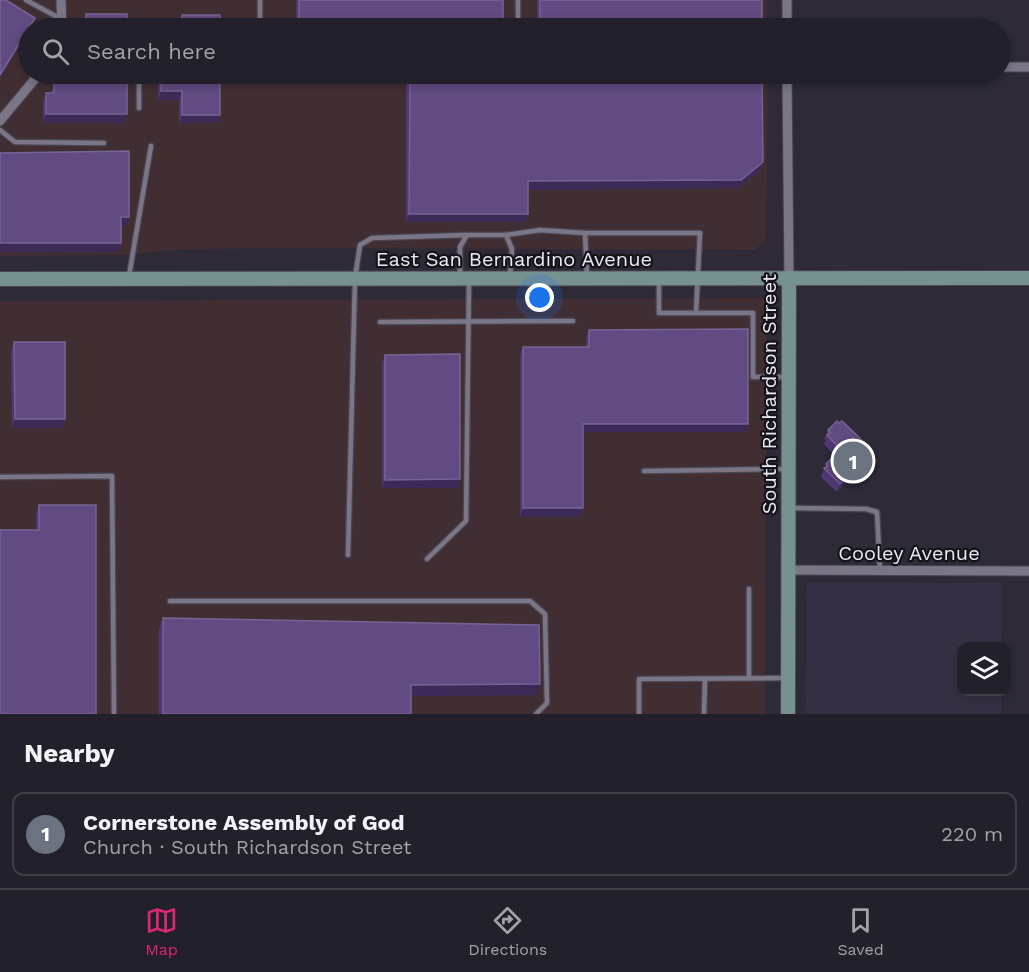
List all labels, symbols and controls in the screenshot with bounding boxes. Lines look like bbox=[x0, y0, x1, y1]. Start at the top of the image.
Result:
search box bbox=[18, 18, 1011, 84]
icon: search bbox=[39, 35, 72, 68]
text: Search here bbox=[87, 39, 216, 64]
street label: East San Bernardino Avenue bbox=[376, 247, 652, 271]
street label: South Richardson Street bbox=[757, 273, 781, 514]
your location bbox=[525, 283, 554, 312]
pin: 1 bbox=[834, 438, 872, 484]
street label: Cooley Avenue bbox=[838, 541, 980, 565]
map controls bbox=[957, 642, 1011, 696]
button: layers bbox=[957, 642, 1011, 696]
text: Nearby bbox=[24, 738, 115, 768]
text: Cornerstone Assembly of God bbox=[83, 810, 405, 835]
text: 1 bbox=[41, 822, 50, 846]
text: 220 m bbox=[941, 822, 1003, 846]
text: Church · South Richardson Street bbox=[83, 835, 412, 859]
tab: Map bbox=[145, 904, 178, 959]
tab: Directions bbox=[468, 904, 547, 959]
tab: Saved bbox=[837, 904, 884, 959]

